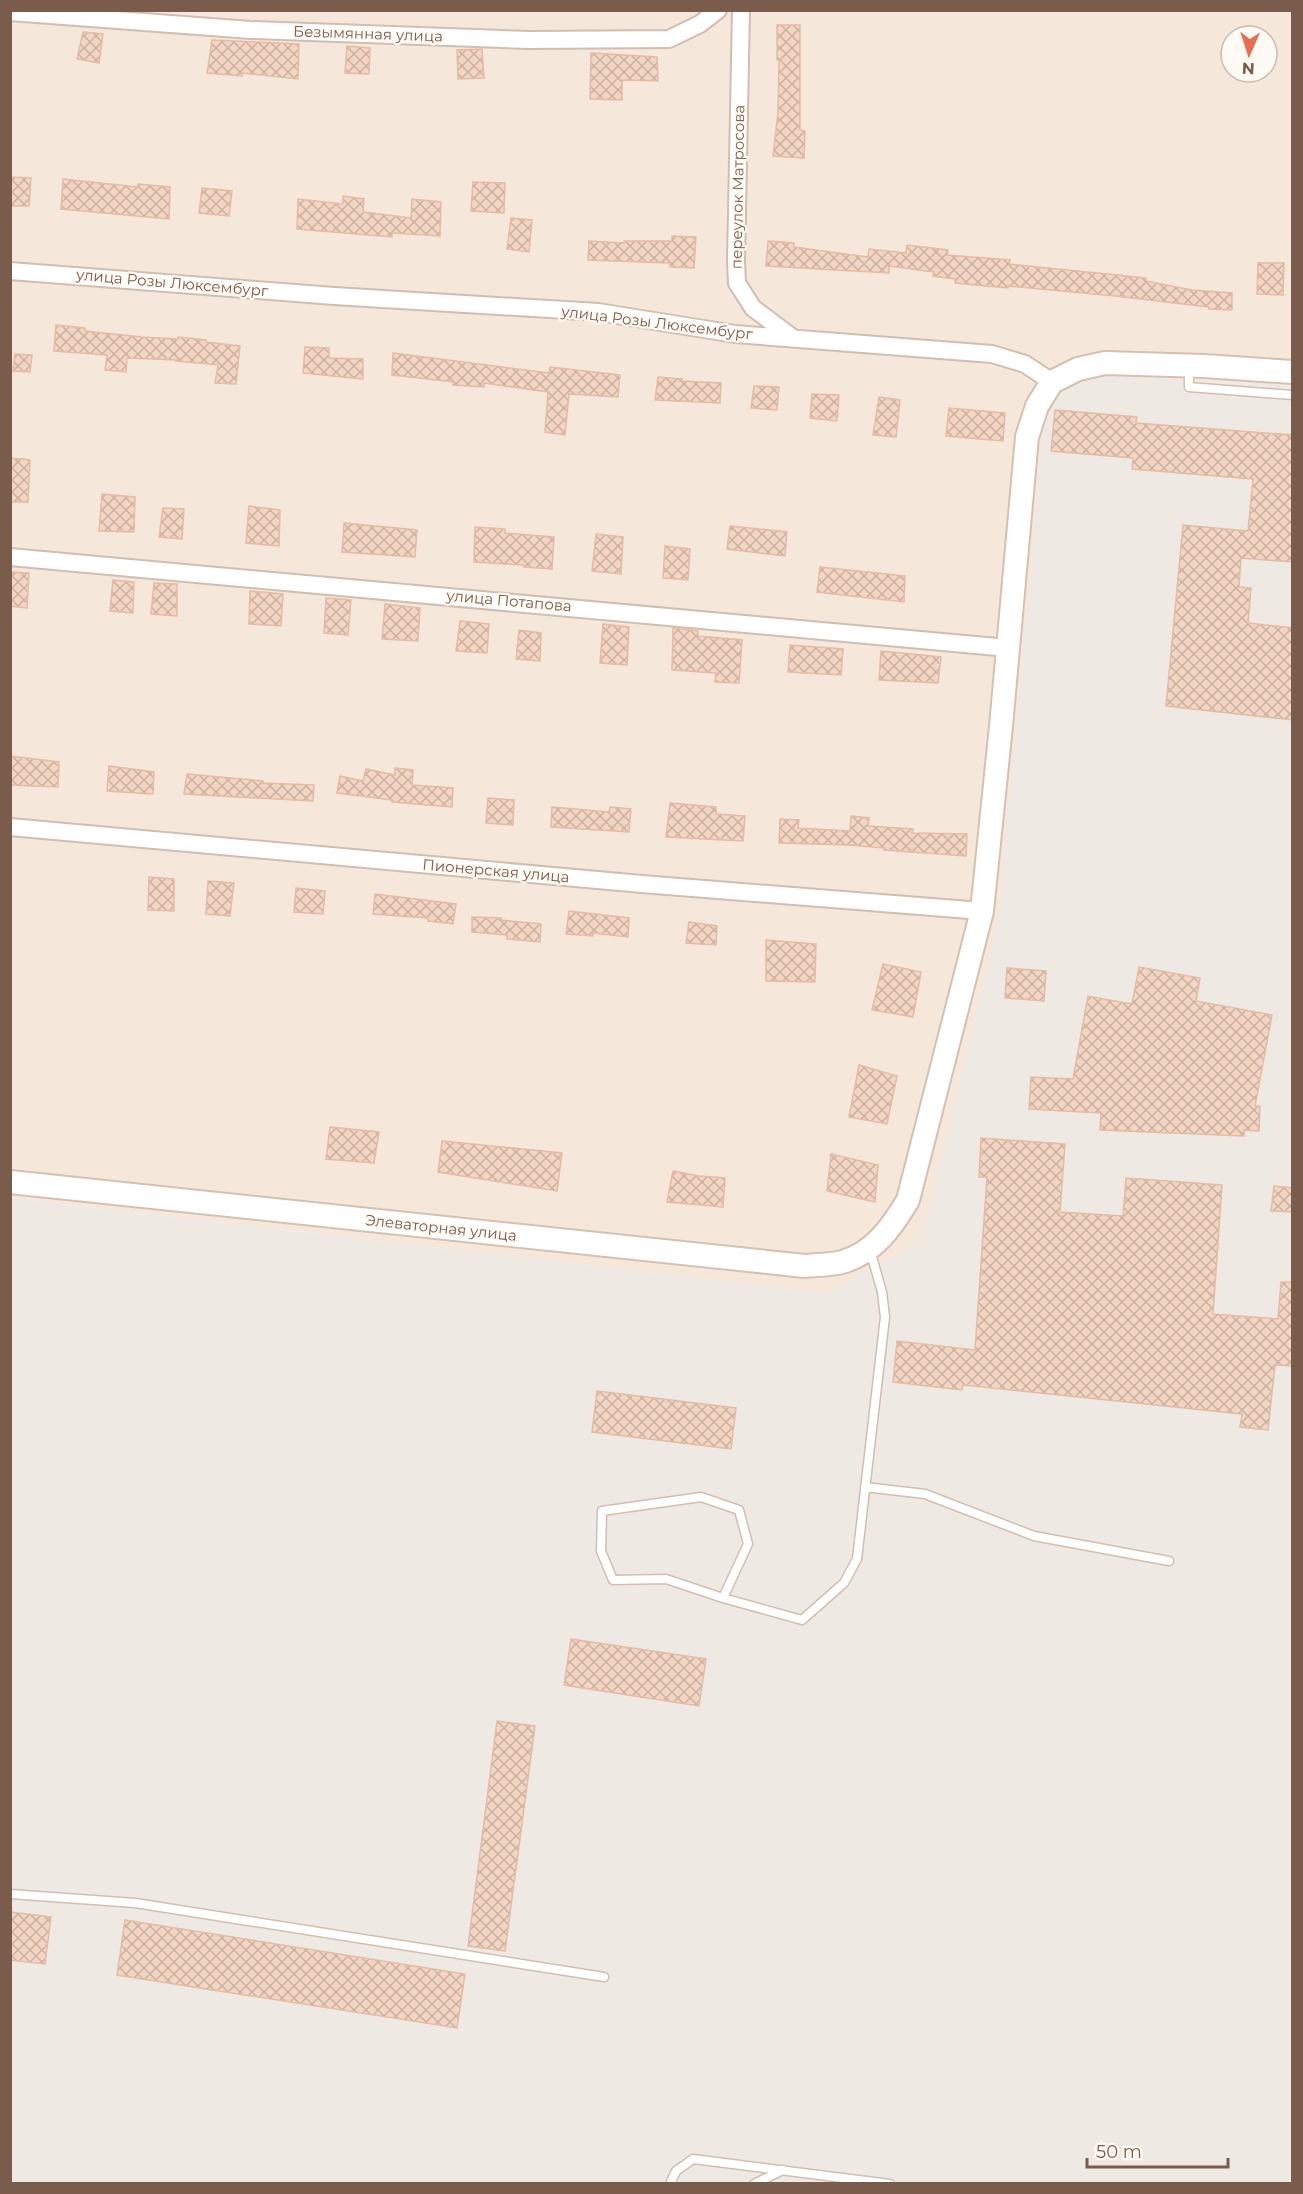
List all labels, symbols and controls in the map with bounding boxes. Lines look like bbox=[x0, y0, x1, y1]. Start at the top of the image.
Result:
street label: Безымянная улица bbox=[293, 21, 443, 46]
north arrow bbox=[1219, 24, 1279, 84]
text: N bbox=[1241, 59, 1255, 78]
street label: переулок Матросова bbox=[727, 105, 748, 269]
street label: улица Розы Люксембург bbox=[74, 265, 270, 300]
street label: улица Розы Люксембург bbox=[559, 301, 755, 344]
street label: улица Потапова bbox=[445, 585, 572, 615]
street label: Пионерская улица bbox=[422, 855, 570, 886]
street label: Элеваторная улица bbox=[364, 1210, 518, 1245]
scale bar bbox=[1087, 2131, 1228, 2169]
text: 50 m bbox=[1096, 2141, 1142, 2163]

